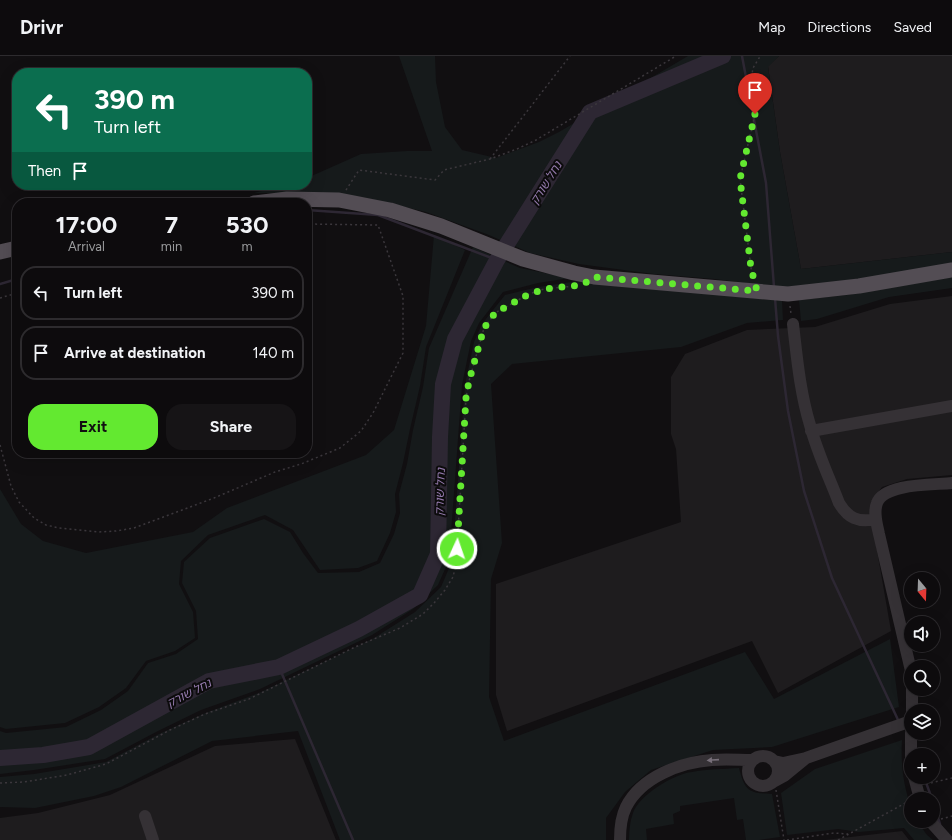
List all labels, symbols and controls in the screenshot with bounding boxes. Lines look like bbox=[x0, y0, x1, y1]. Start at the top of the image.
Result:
text: Drivr bbox=[20, 16, 63, 39]
text: Map bbox=[758, 19, 786, 36]
text: Directions bbox=[808, 19, 871, 36]
text: Saved bbox=[893, 19, 932, 36]
pin bbox=[738, 73, 772, 114]
icon: arrive bbox=[744, 79, 766, 101]
text: 390 m bbox=[94, 82, 175, 116]
icon: left bbox=[28, 84, 80, 136]
text: Turn left bbox=[94, 116, 161, 138]
water label: נחל שורק bbox=[527, 158, 565, 207]
icon: arrive bbox=[69, 160, 91, 182]
text: Then bbox=[28, 162, 61, 180]
text: 17:00 bbox=[56, 210, 117, 239]
text: 7 bbox=[165, 210, 178, 239]
text: 530 bbox=[226, 210, 269, 239]
text: Arrival bbox=[68, 239, 105, 254]
text: min bbox=[161, 239, 182, 254]
text: m bbox=[242, 239, 253, 254]
icon: left bbox=[30, 282, 52, 304]
text: Turn left bbox=[64, 284, 122, 302]
text: 390 m bbox=[251, 284, 294, 302]
icon: arrive bbox=[30, 342, 52, 364]
text: Arrive at destination bbox=[64, 344, 205, 362]
text: 140 m bbox=[252, 344, 294, 362]
button: Exit bbox=[28, 404, 158, 450]
button: Share bbox=[166, 404, 296, 450]
water label: נחל שורק bbox=[432, 466, 448, 516]
position arrow bbox=[436, 528, 478, 570]
north arrow bbox=[904, 572, 940, 608]
map controls bbox=[904, 572, 940, 828]
button: sound bbox=[904, 616, 940, 652]
button: search bbox=[904, 660, 940, 696]
water label: נחל שורק bbox=[165, 675, 215, 710]
button: layers bbox=[904, 704, 940, 740]
button: + bbox=[904, 748, 940, 784]
one-way arrow bbox=[706, 757, 719, 763]
button: − bbox=[904, 792, 940, 828]

